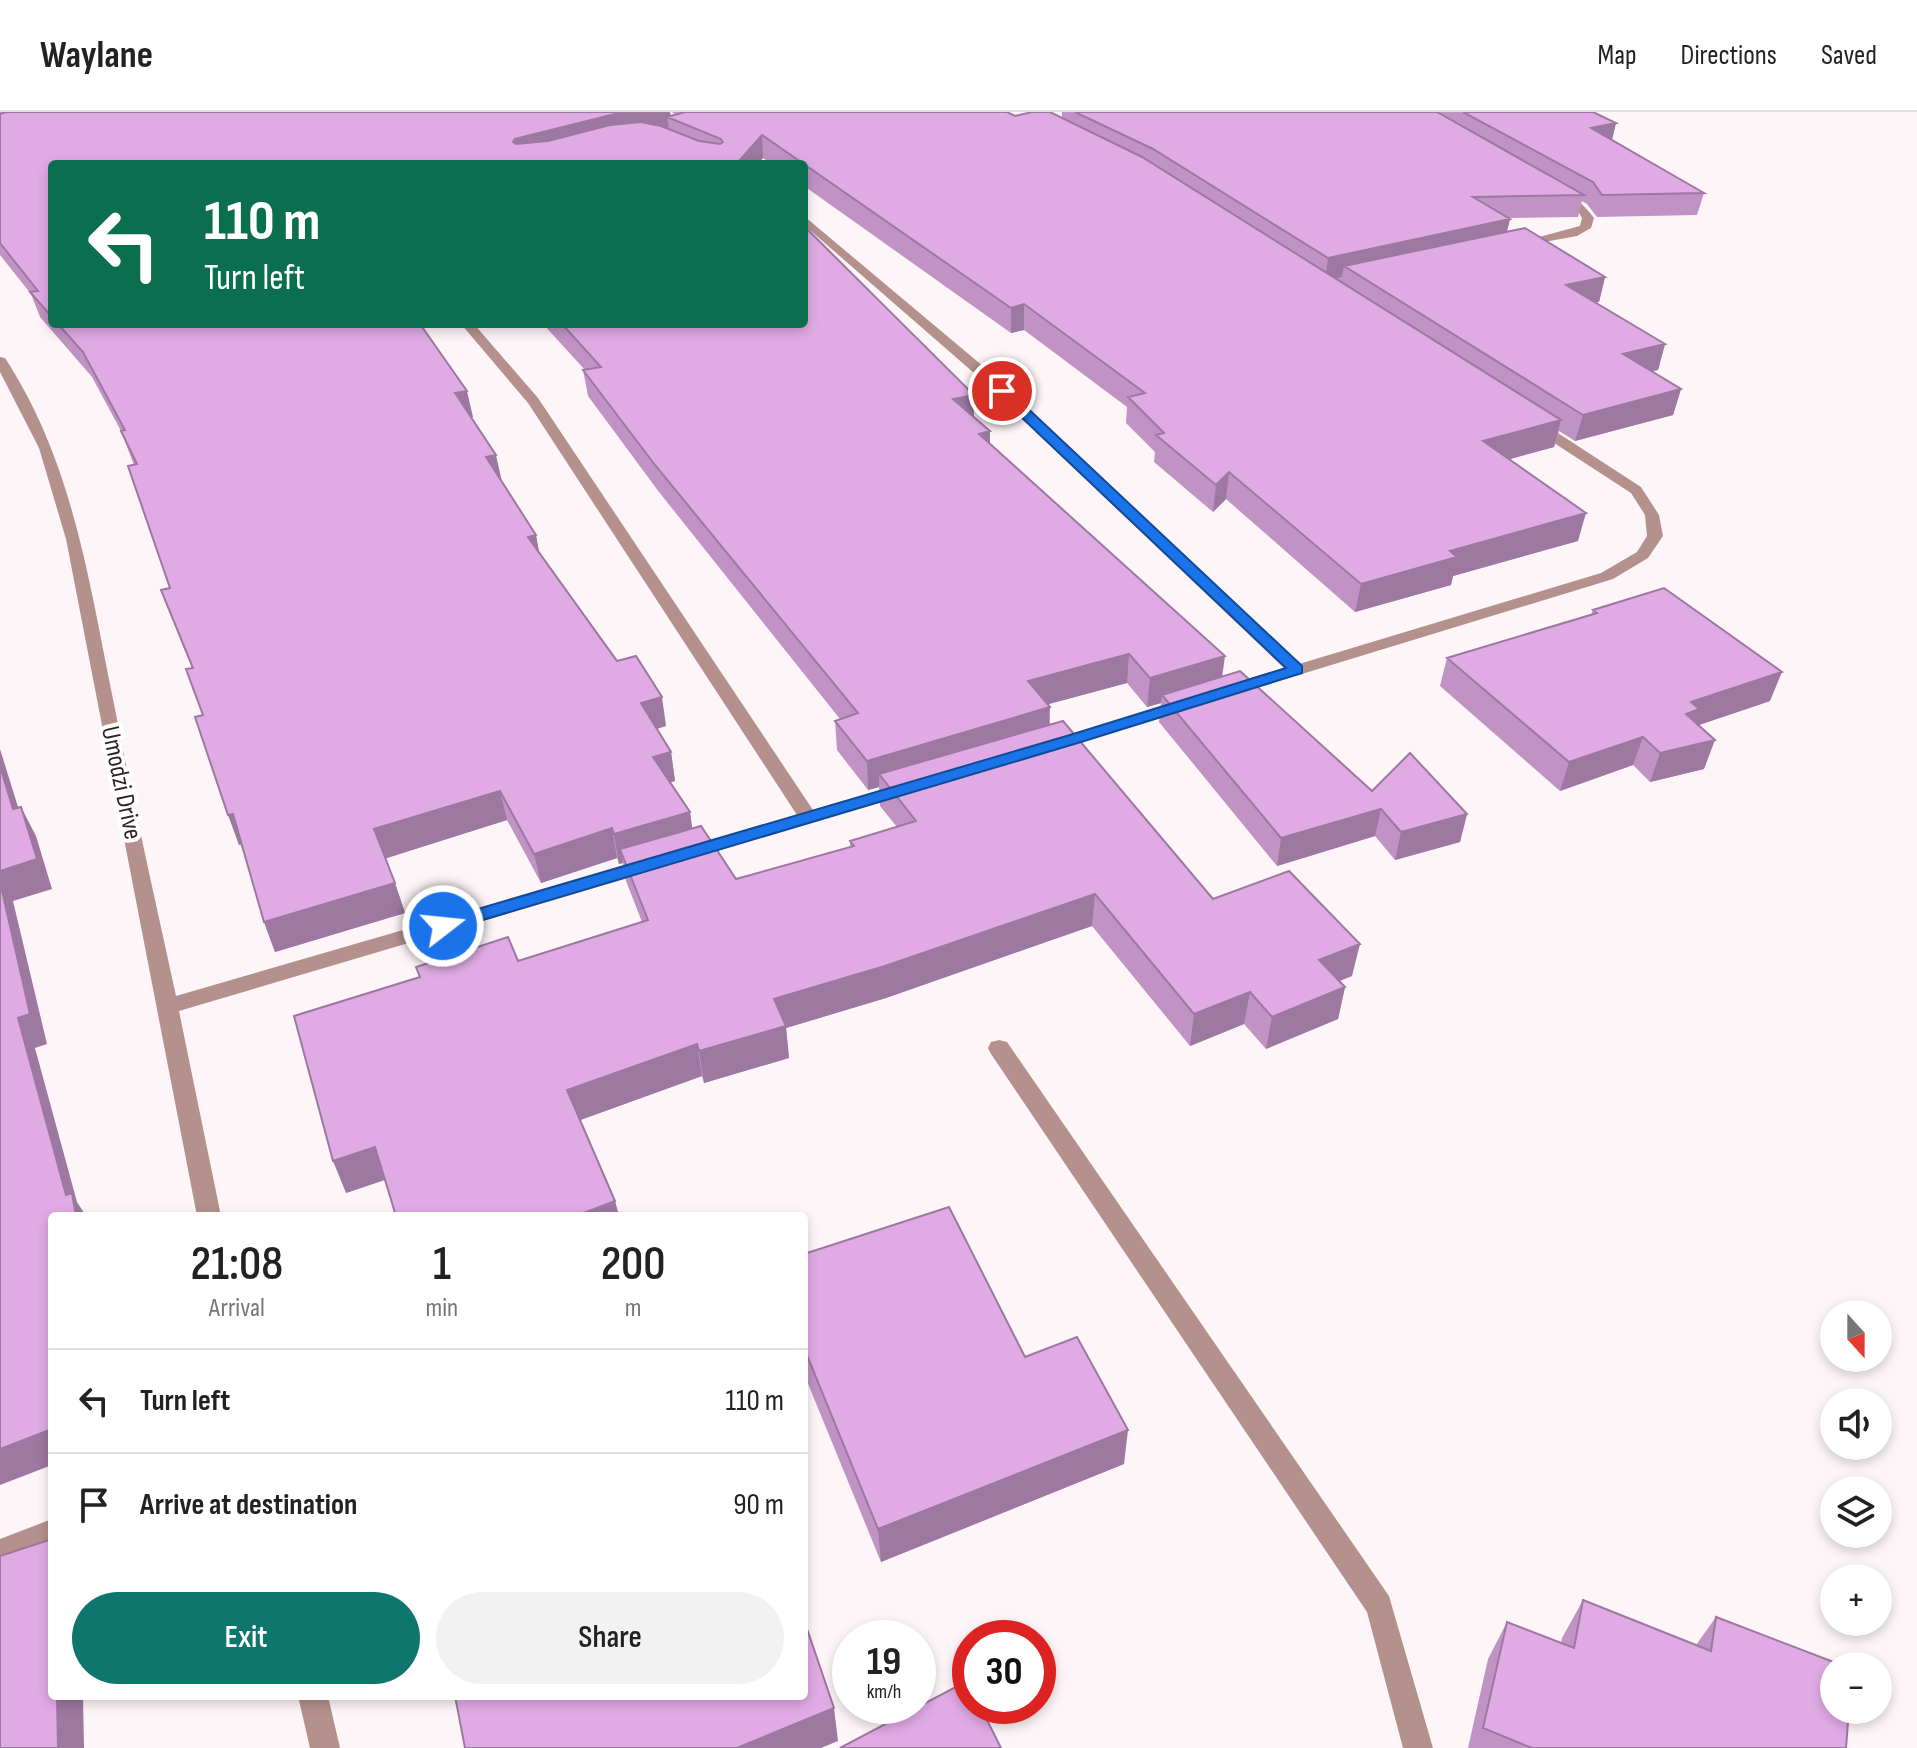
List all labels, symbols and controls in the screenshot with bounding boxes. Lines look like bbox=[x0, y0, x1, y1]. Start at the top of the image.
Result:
text: Waylane bbox=[40, 33, 153, 78]
text: Map bbox=[1598, 39, 1637, 72]
text: Directions bbox=[1681, 39, 1777, 72]
text: Saved bbox=[1821, 39, 1877, 72]
text: 110 m bbox=[204, 189, 320, 256]
icon: left bbox=[72, 192, 176, 296]
text: Turn left bbox=[204, 257, 305, 300]
pin bbox=[968, 357, 1036, 425]
icon: arrive bbox=[980, 369, 1024, 413]
street label: Umodzi Drive bbox=[94, 724, 148, 842]
position arrow bbox=[401, 884, 485, 968]
text: 21:08 bbox=[190, 1236, 283, 1293]
text: 1 bbox=[433, 1236, 451, 1293]
text: 200 bbox=[601, 1236, 666, 1293]
text: Arrival bbox=[209, 1293, 265, 1324]
text: min bbox=[426, 1293, 458, 1324]
text: m bbox=[625, 1293, 641, 1324]
north arrow bbox=[1820, 1300, 1892, 1372]
map controls bbox=[1820, 1300, 1892, 1724]
icon: left bbox=[72, 1379, 116, 1423]
text: Turn left bbox=[140, 1383, 230, 1419]
text: 110 m bbox=[726, 1383, 784, 1419]
button: sound bbox=[1820, 1388, 1892, 1460]
button: layers bbox=[1820, 1476, 1892, 1548]
icon: arrive bbox=[72, 1483, 116, 1527]
text: Arrive at destination bbox=[140, 1487, 357, 1523]
text: 90 m bbox=[733, 1487, 784, 1523]
button: + bbox=[1820, 1564, 1892, 1636]
button: Exit bbox=[72, 1592, 420, 1684]
button: Share bbox=[436, 1592, 784, 1684]
speed limit sign: 30 bbox=[952, 1620, 1056, 1724]
text: 19 bbox=[867, 1638, 901, 1686]
button: − bbox=[1820, 1652, 1892, 1724]
text: km/h bbox=[867, 1680, 901, 1704]

